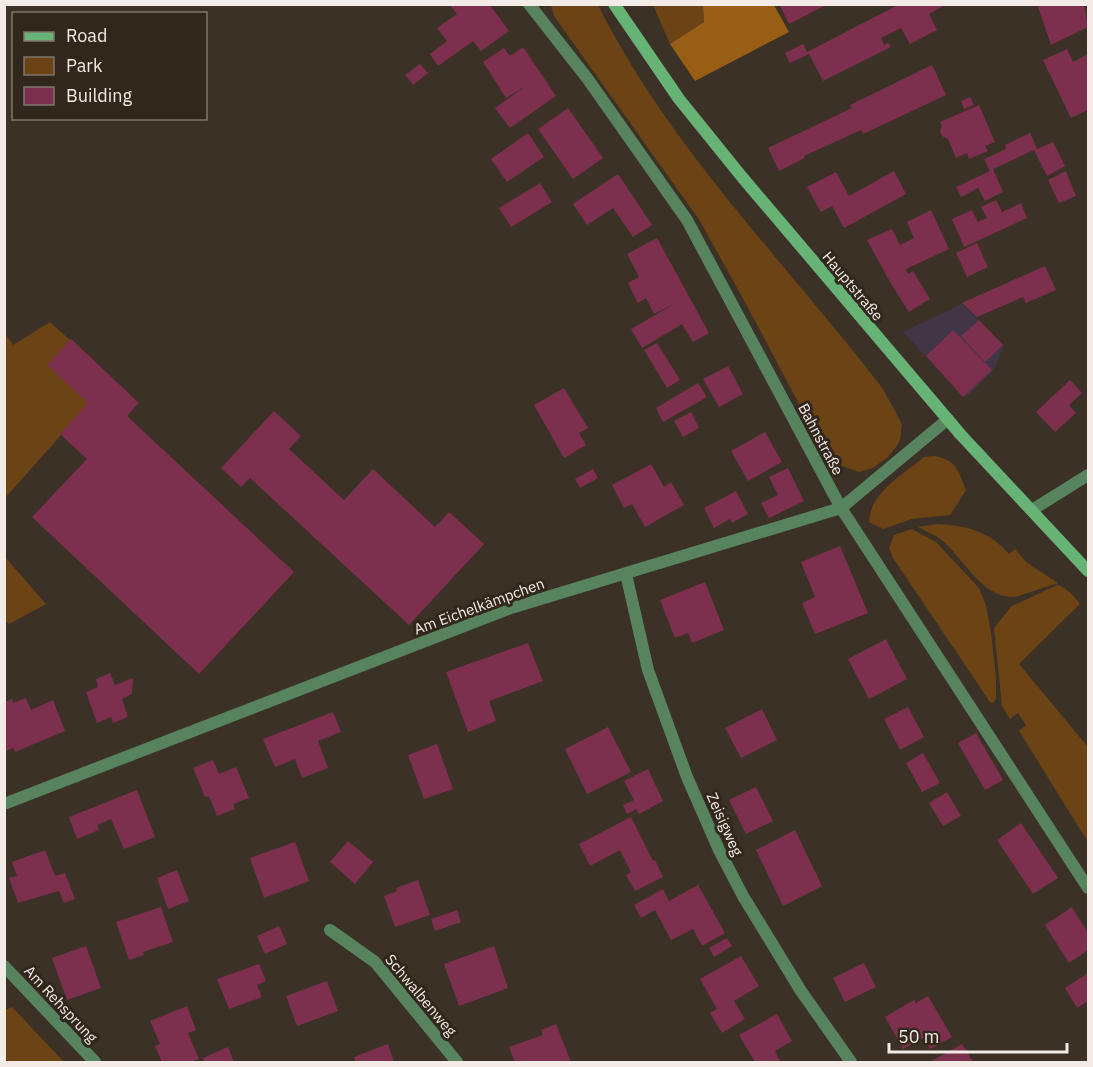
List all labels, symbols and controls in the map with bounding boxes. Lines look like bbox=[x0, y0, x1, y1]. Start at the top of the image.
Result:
legend bbox=[12, 12, 207, 120]
text: Road bbox=[66, 24, 107, 47]
text: Park bbox=[66, 54, 103, 77]
text: Building bbox=[66, 84, 133, 107]
street label: Hauptstraße bbox=[818, 247, 888, 325]
street label: Bahnstraße bbox=[794, 400, 848, 478]
street label: Am Eichelkämpchen bbox=[411, 574, 547, 638]
street label: Zeisigweg bbox=[703, 789, 747, 859]
street label: Schwalbenweg bbox=[381, 950, 461, 1040]
street label: Am Rehsprung bbox=[20, 961, 102, 1047]
scale bar bbox=[889, 1016, 1068, 1054]
text: 50 m bbox=[898, 1025, 940, 1048]

